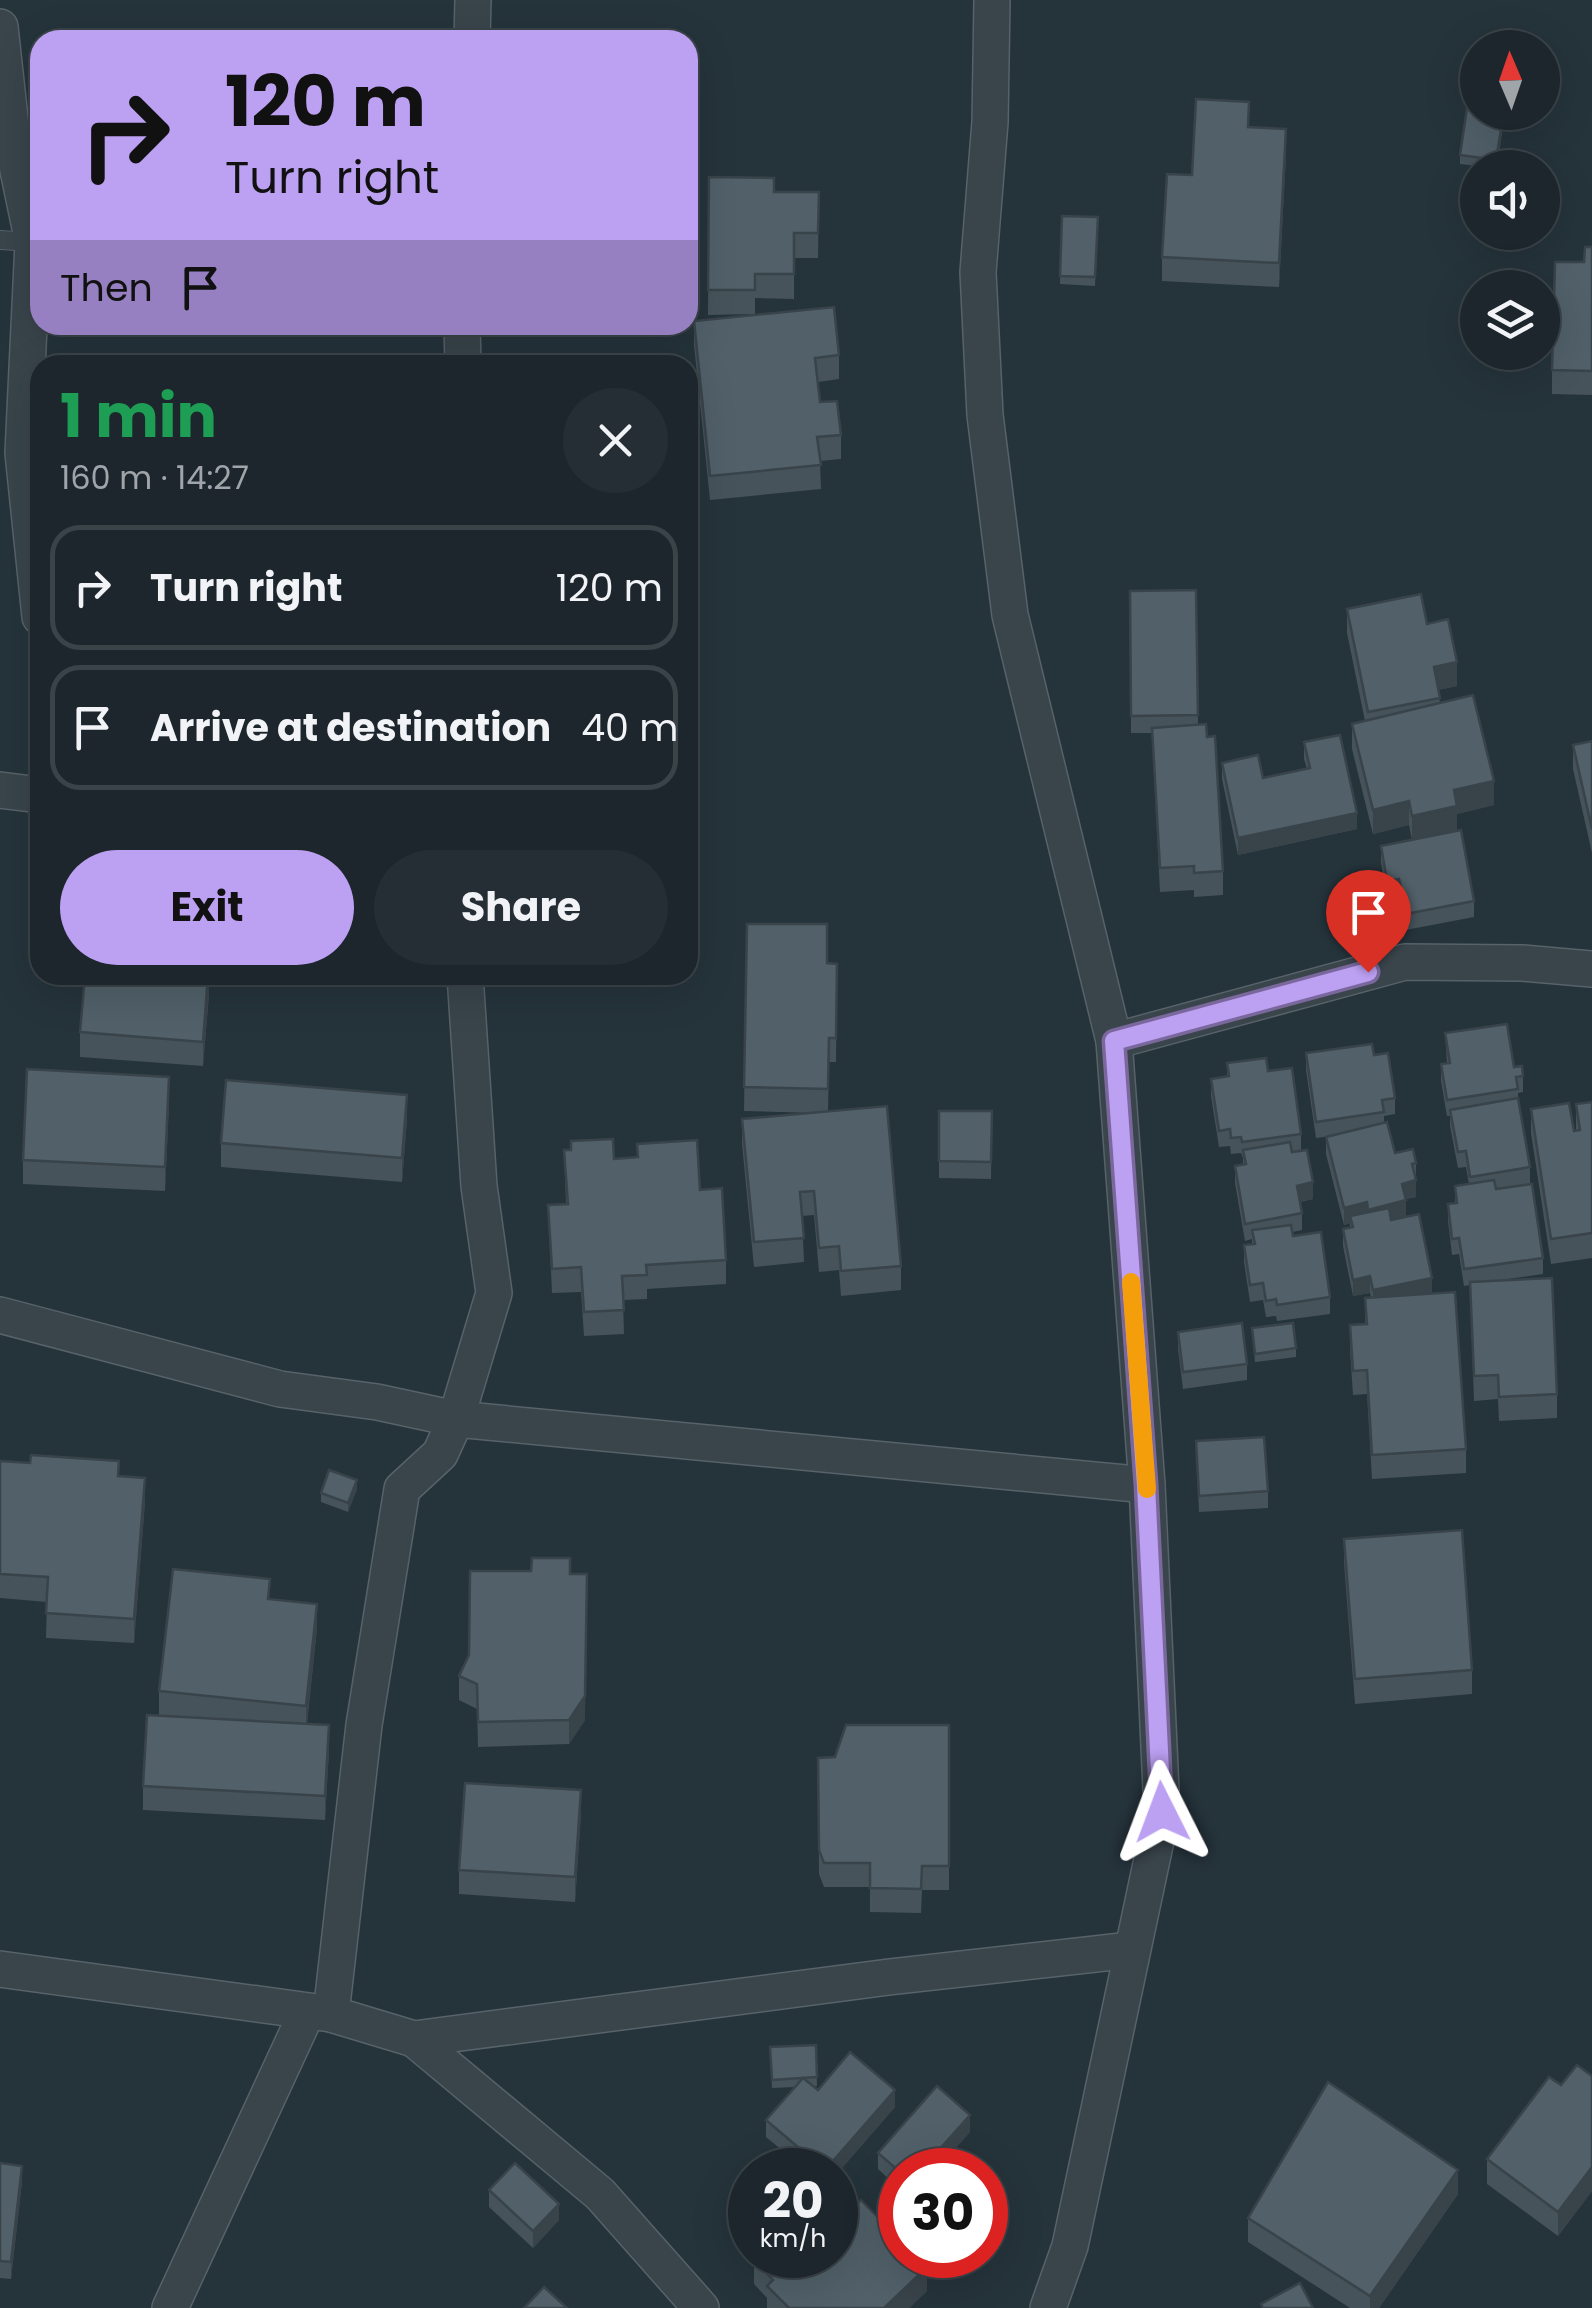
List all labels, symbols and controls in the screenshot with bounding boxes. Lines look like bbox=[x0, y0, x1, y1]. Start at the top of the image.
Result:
north arrow bbox=[1460, 30, 1560, 130]
map controls bbox=[1460, 30, 1560, 370]
text: 120 m bbox=[225, 52, 426, 151]
icon: right bbox=[60, 70, 190, 200]
text: Turn right bbox=[225, 146, 439, 209]
button: sound bbox=[1460, 150, 1560, 250]
icon: arrive bbox=[173, 260, 228, 315]
text: Then bbox=[60, 261, 153, 314]
button: layers bbox=[1460, 270, 1560, 370]
text: 1 min bbox=[60, 374, 217, 458]
button: close bbox=[563, 388, 668, 493]
text: 160 m · 14:27 bbox=[60, 455, 249, 500]
icon: right bbox=[65, 560, 120, 615]
text: Turn right bbox=[150, 561, 342, 614]
text: 120 m bbox=[556, 561, 663, 614]
icon: arrive bbox=[65, 700, 120, 755]
text: Arrive at destination bbox=[150, 701, 551, 754]
text: 40 m bbox=[581, 701, 678, 754]
button: Exit bbox=[60, 850, 354, 965]
button: Share bbox=[374, 850, 668, 965]
pin bbox=[1326, 870, 1411, 973]
icon: arrive bbox=[1341, 885, 1396, 940]
position arrow bbox=[1110, 1760, 1214, 1864]
speed limit sign: 30 bbox=[878, 2148, 1008, 2278]
text: 20 bbox=[762, 2165, 824, 2236]
text: km/h bbox=[760, 2221, 826, 2256]

